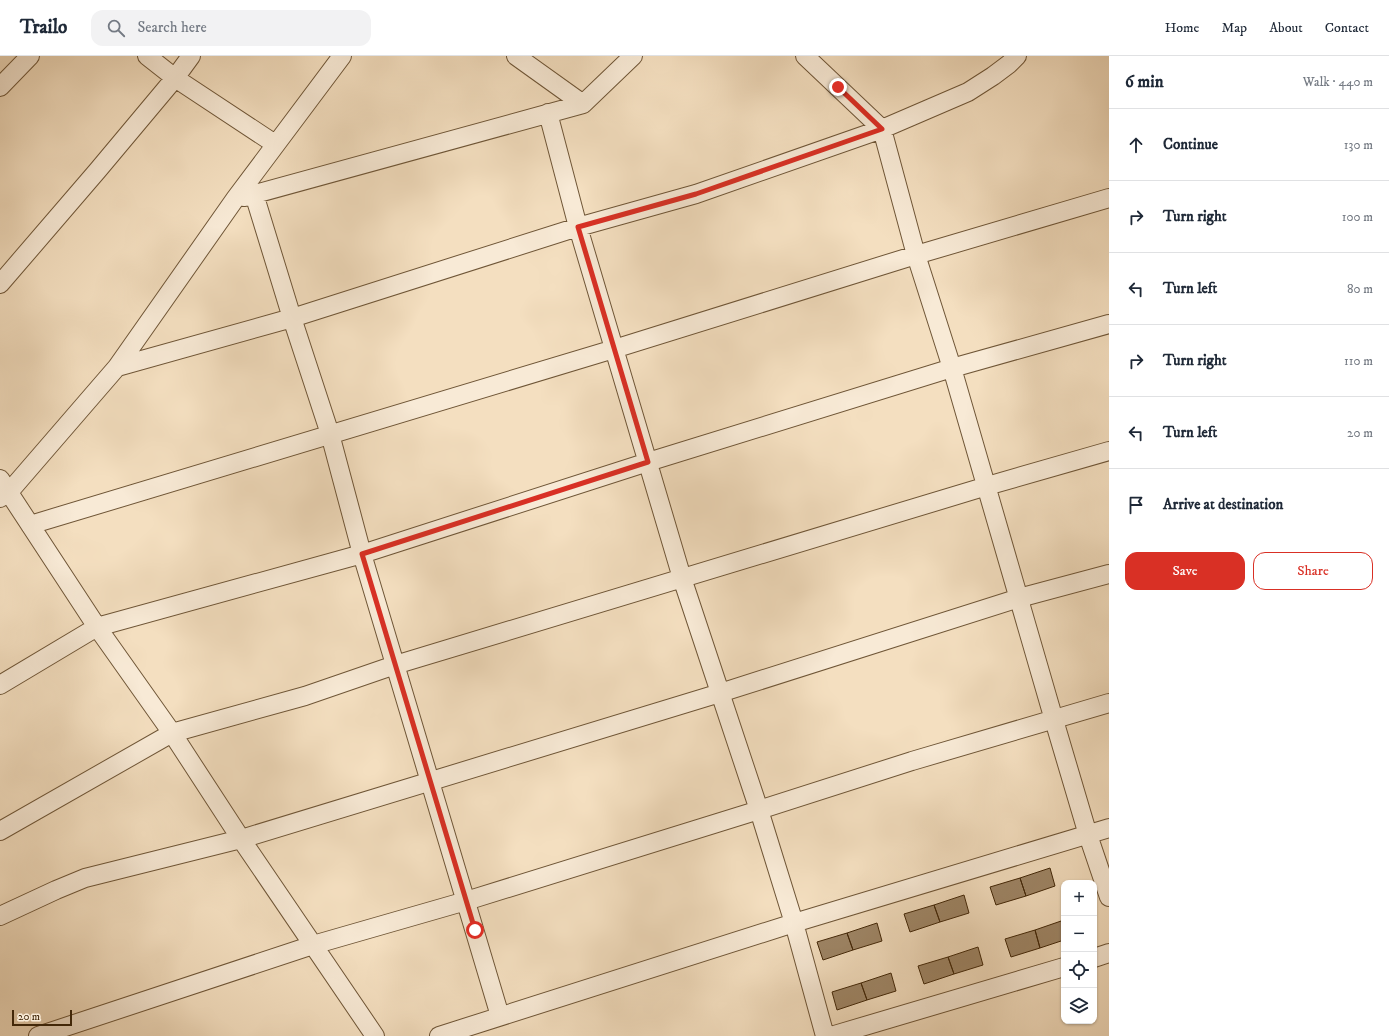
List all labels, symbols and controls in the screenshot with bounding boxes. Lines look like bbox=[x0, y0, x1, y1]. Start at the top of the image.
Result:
search box bbox=[91, 10, 371, 46]
text: Trailo bbox=[20, 16, 67, 39]
icon: search bbox=[105, 17, 127, 39]
text: Search here bbox=[137, 18, 207, 37]
text: Home bbox=[1165, 19, 1199, 37]
text: Map bbox=[1221, 19, 1247, 37]
text: About bbox=[1269, 19, 1303, 37]
text: Contact bbox=[1325, 19, 1369, 37]
text: 6 min bbox=[1125, 71, 1164, 93]
text: Walk · 440 m bbox=[1303, 74, 1373, 90]
route end bbox=[829, 78, 847, 96]
icon: ahead bbox=[1125, 134, 1147, 156]
text: Continue bbox=[1163, 135, 1218, 154]
text: 130 m bbox=[1344, 137, 1373, 153]
icon: right bbox=[1125, 206, 1147, 228]
text: Turn right bbox=[1163, 207, 1226, 226]
text: 100 m bbox=[1342, 209, 1373, 225]
icon: left bbox=[1125, 278, 1147, 300]
text: Turn left bbox=[1163, 279, 1217, 298]
text: 80 m bbox=[1347, 281, 1373, 297]
icon: right bbox=[1125, 350, 1147, 372]
text: Turn right bbox=[1163, 351, 1226, 370]
text: 110 m bbox=[1344, 353, 1373, 369]
icon: left bbox=[1125, 422, 1147, 444]
text: Turn left bbox=[1163, 423, 1217, 442]
text: 20 m bbox=[1347, 425, 1373, 441]
icon: arrive bbox=[1125, 494, 1147, 516]
text: Arrive at destination bbox=[1163, 495, 1283, 514]
button: Save bbox=[1125, 552, 1245, 590]
button: Share bbox=[1253, 552, 1373, 590]
map controls bbox=[1061, 880, 1097, 1024]
button: + bbox=[1061, 880, 1097, 916]
button: − bbox=[1061, 916, 1097, 952]
route start bbox=[466, 921, 484, 939]
button: locate bbox=[1061, 952, 1097, 988]
button: layers bbox=[1061, 988, 1097, 1024]
scale bar bbox=[12, 1008, 72, 1027]
text: 20 m bbox=[18, 1010, 40, 1024]

